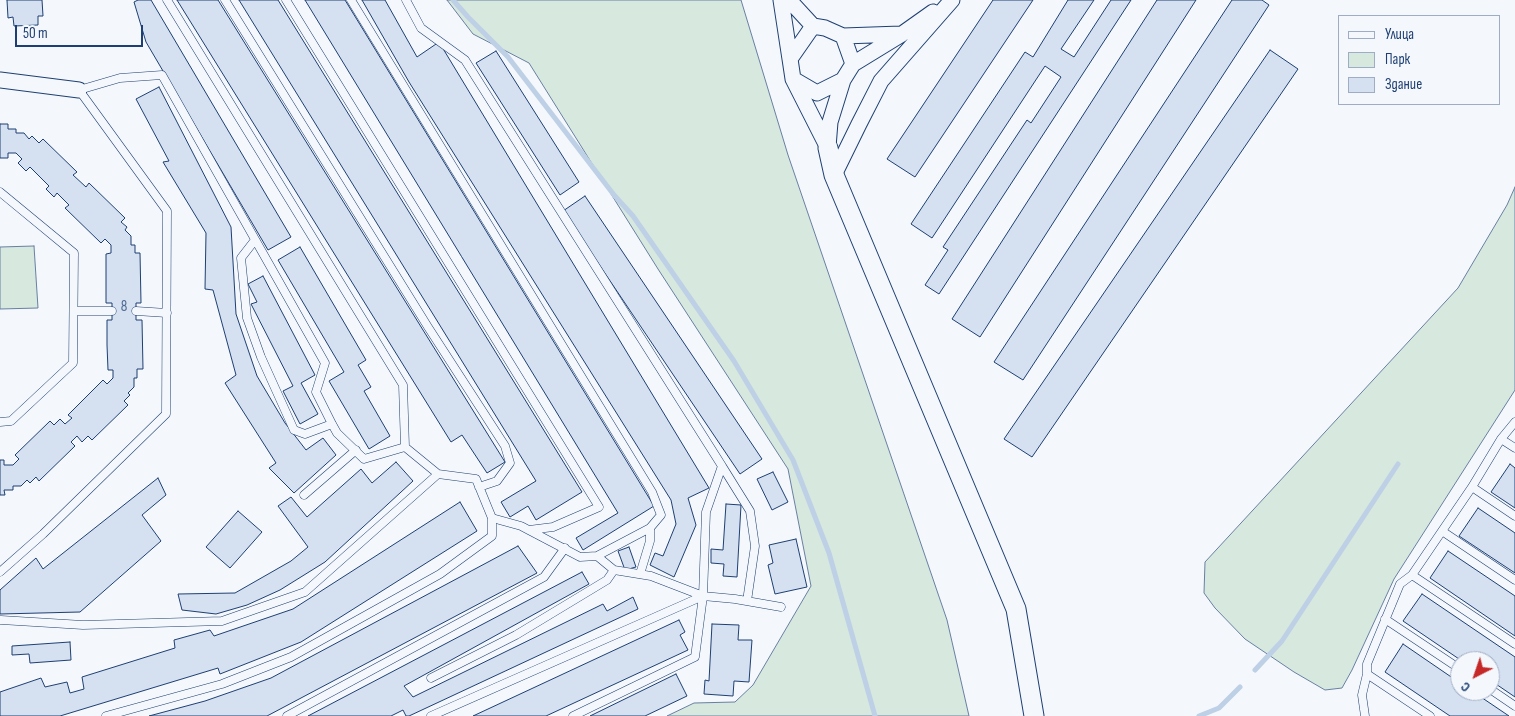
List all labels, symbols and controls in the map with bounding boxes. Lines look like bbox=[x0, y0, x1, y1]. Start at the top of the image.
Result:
scale bar bbox=[18, 15, 145, 47]
legend bbox=[1338, 15, 1500, 105]
text: 50 m bbox=[23, 24, 48, 43]
text: Улица bbox=[1385, 25, 1414, 44]
text: Парк bbox=[1385, 50, 1410, 69]
text: Здание bbox=[1385, 75, 1422, 94]
house number: 8 bbox=[121, 298, 127, 316]
north arrow bbox=[1450, 651, 1500, 701]
text: С bbox=[1457, 678, 1474, 696]

